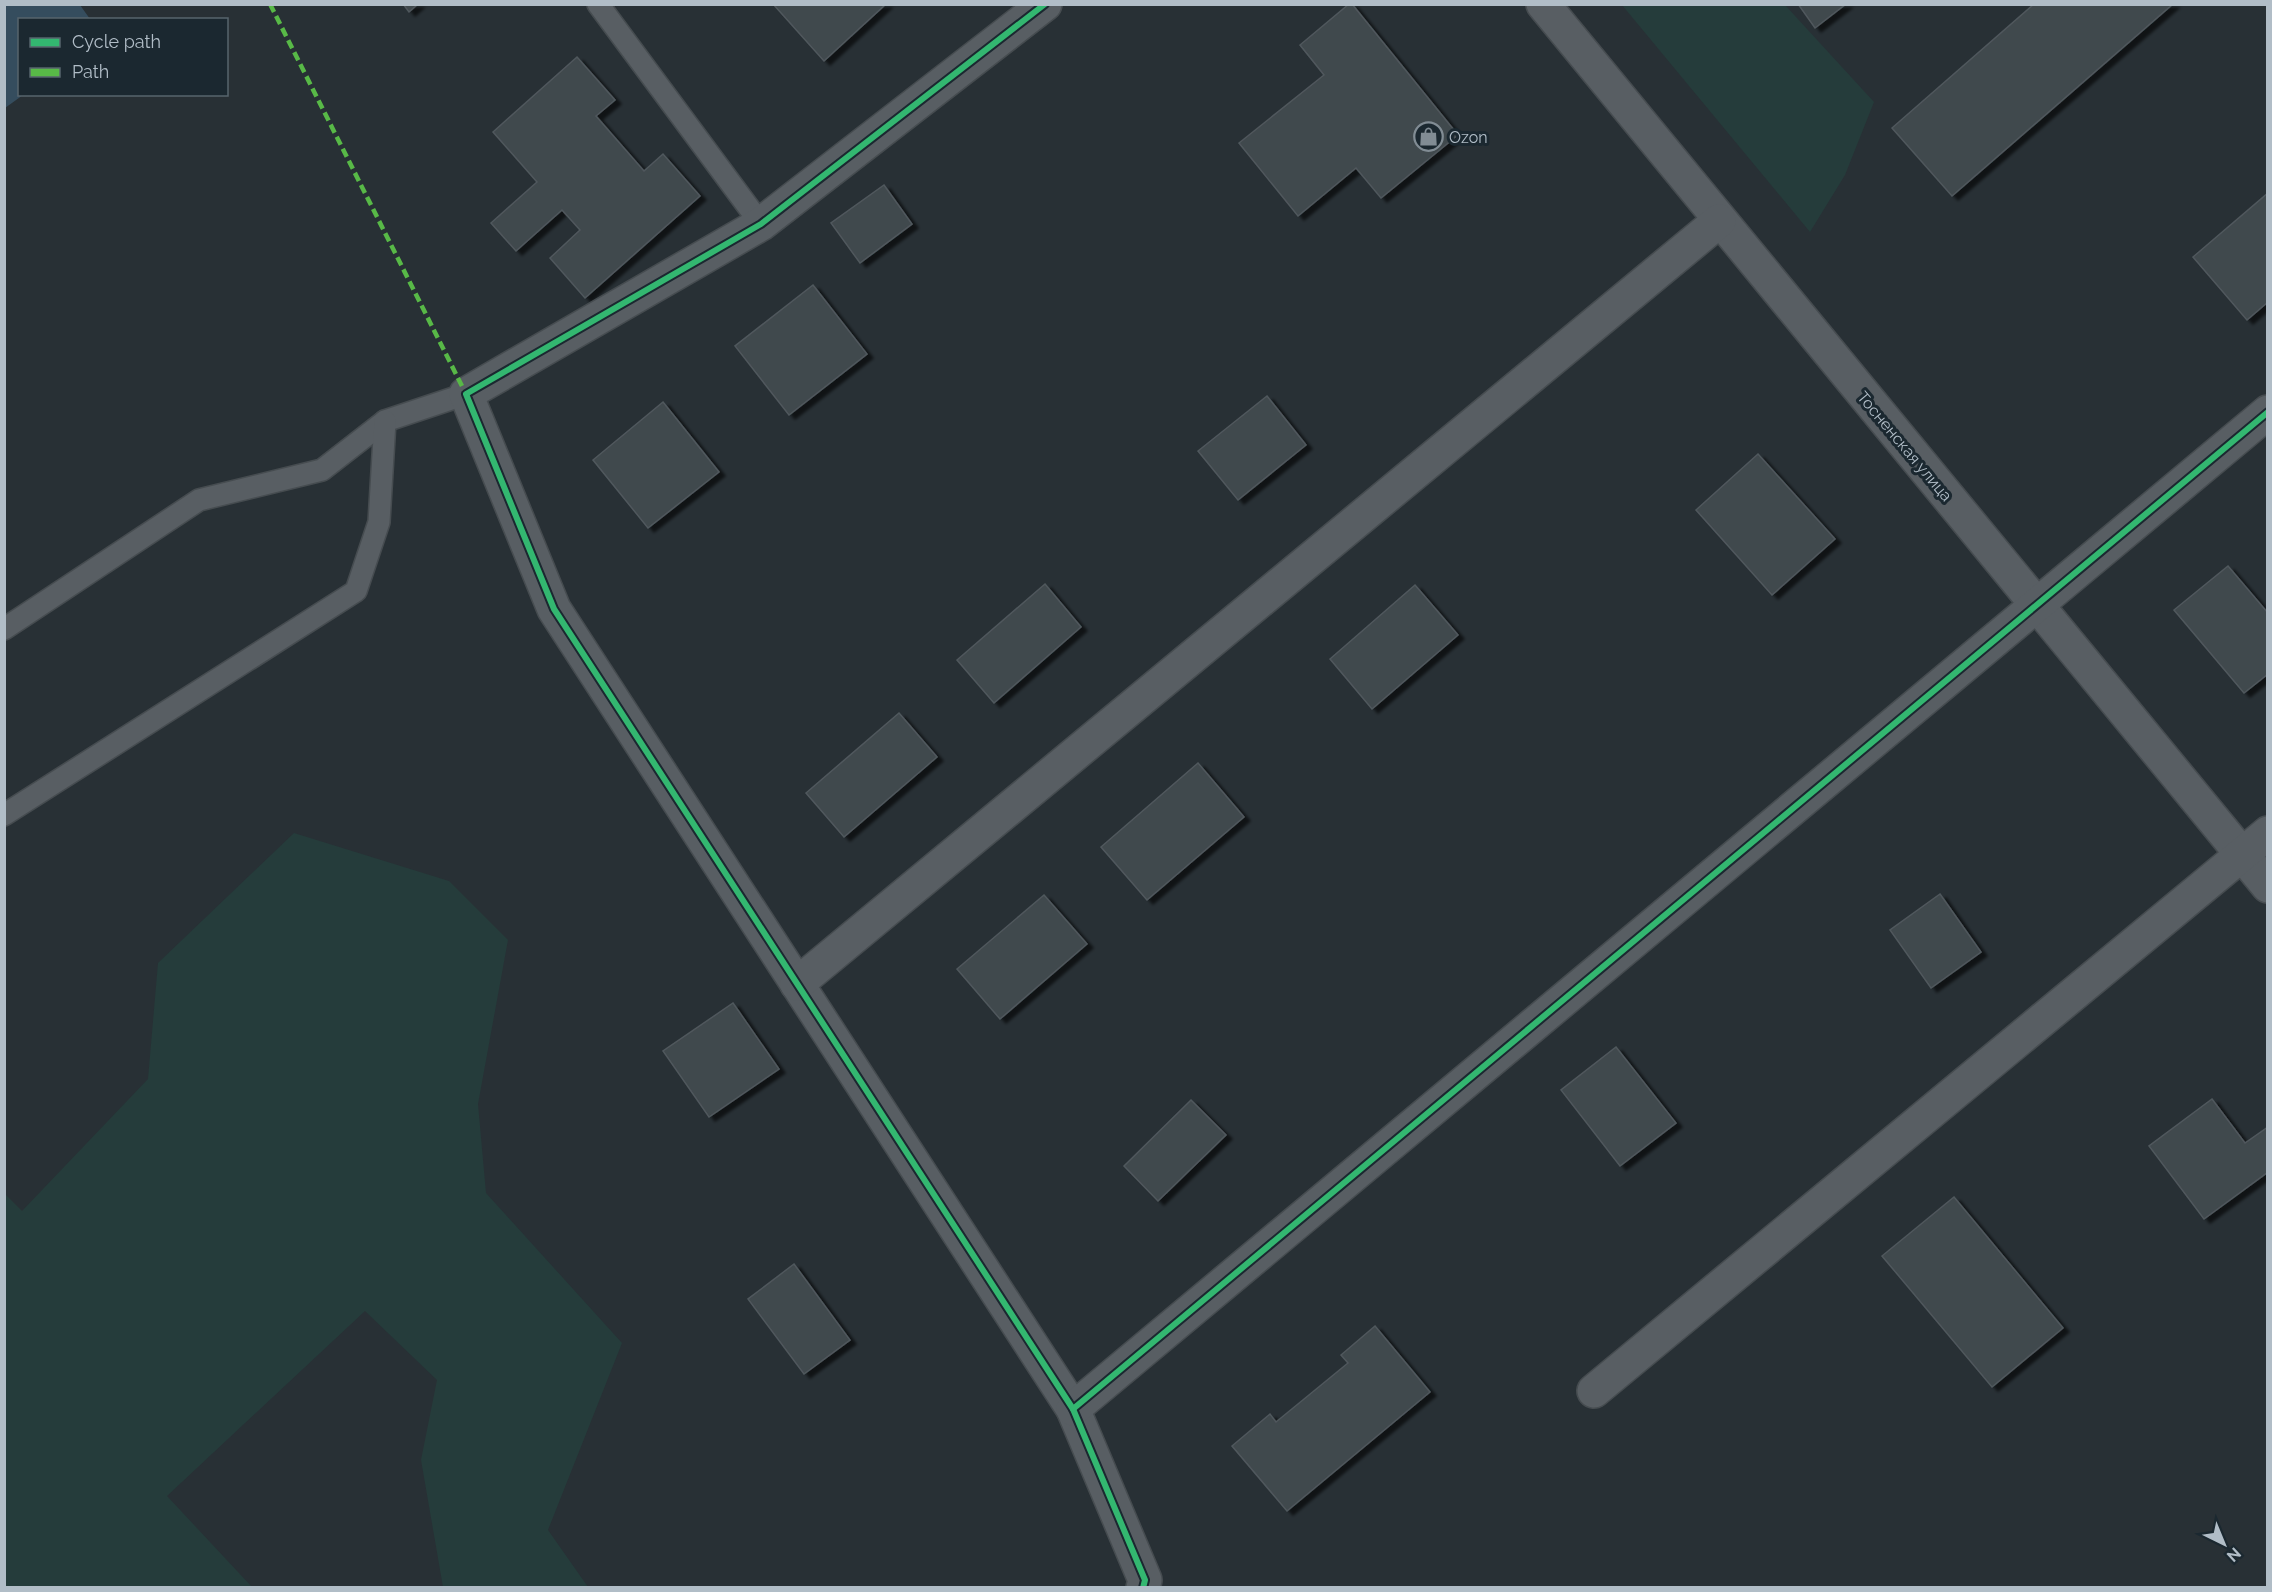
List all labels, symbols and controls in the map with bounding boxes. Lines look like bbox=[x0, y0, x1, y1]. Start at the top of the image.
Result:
legend bbox=[18, 18, 228, 96]
text: Cycle path bbox=[72, 31, 161, 52]
text: Path bbox=[72, 61, 109, 82]
shop icon: Ozon bbox=[1412, 121, 1444, 153]
place label: Ozon bbox=[1449, 128, 1488, 147]
street label: Тосненская улица bbox=[1853, 388, 1956, 505]
north arrow bbox=[2194, 1514, 2254, 1574]
text: N bbox=[2223, 1543, 2245, 1566]

